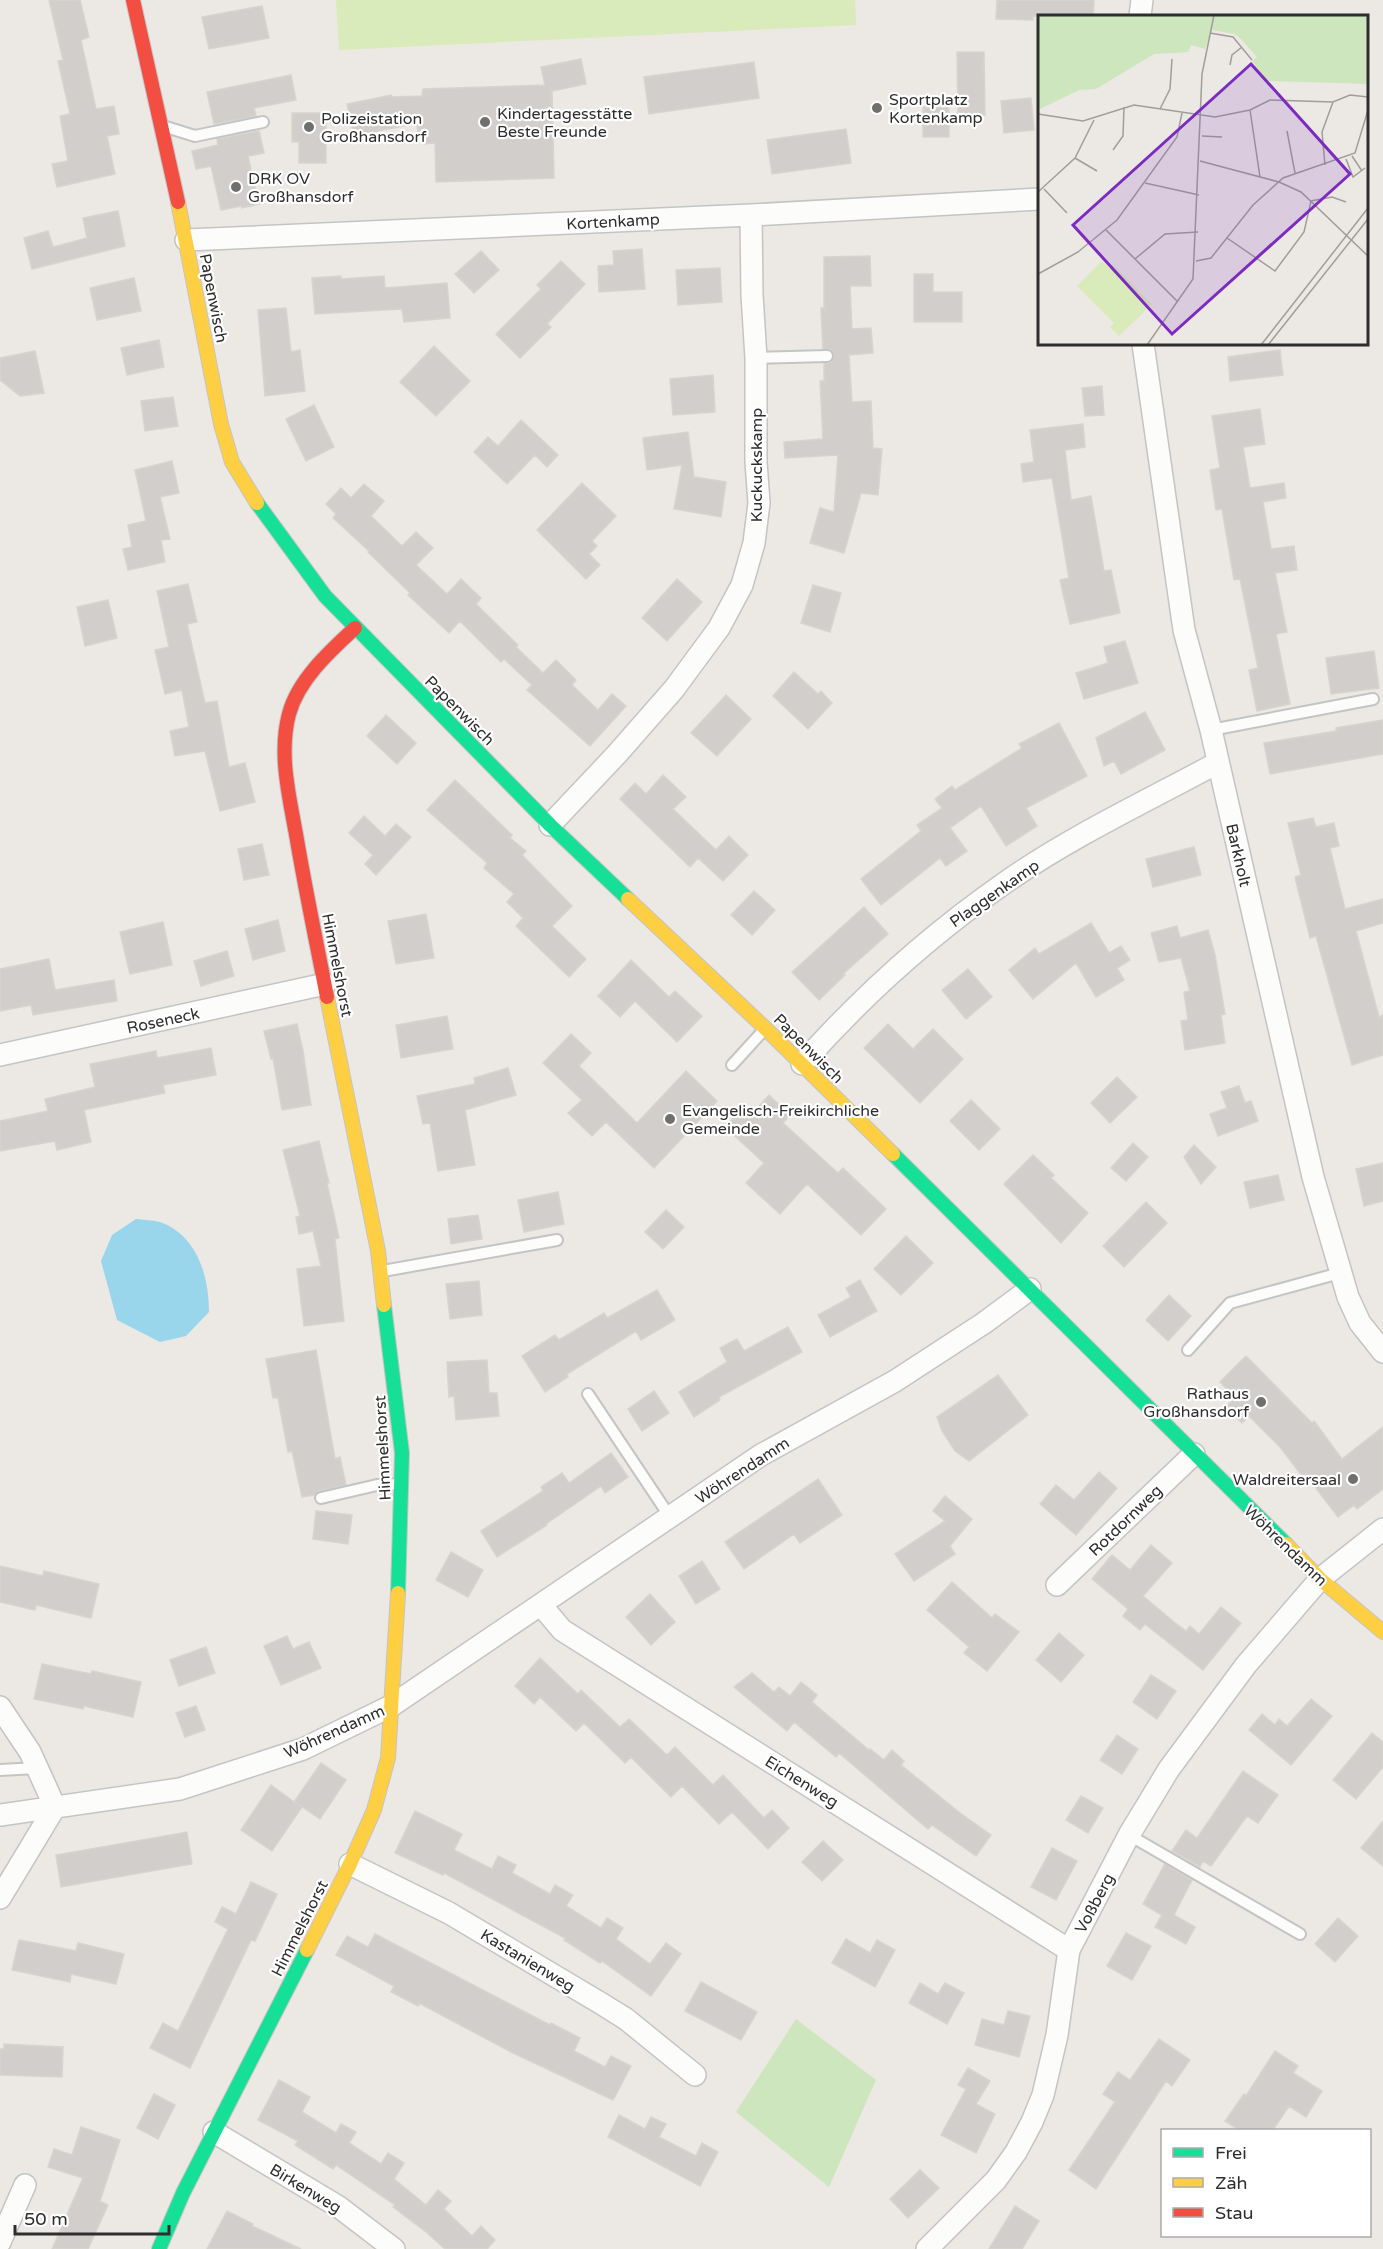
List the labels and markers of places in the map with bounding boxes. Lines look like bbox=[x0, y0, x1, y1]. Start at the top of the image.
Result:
place label: Sportplatz Kortenkamp bbox=[889, 90, 983, 128]
marker: Sportplatz Kortenkamp bbox=[870, 101, 884, 115]
place label: Kindertagesstätte Beste Freunde bbox=[497, 104, 632, 142]
place label: Polizeistation Großhansdorf bbox=[321, 109, 428, 147]
marker: Kindertagesstätte Beste Freunde bbox=[478, 115, 492, 129]
marker: Polizeistation Großhansdorf bbox=[302, 120, 316, 134]
place label: DRK OV Großhansdorf bbox=[248, 169, 355, 207]
marker: DRK OV Großhansdorf bbox=[229, 180, 243, 194]
place label: Evangelisch-Freikirchliche Gemeinde bbox=[682, 1101, 879, 1139]
marker: Evangelisch-Freikirchliche Gemeinde bbox=[663, 1112, 677, 1126]
place label: Rathaus Großhansdorf bbox=[1143, 1384, 1250, 1422]
marker: Rathaus Großhansdorf bbox=[1254, 1395, 1268, 1409]
place label: Waldreitersaal bbox=[1233, 1470, 1341, 1490]
marker: Waldreitersaal bbox=[1346, 1472, 1360, 1486]

